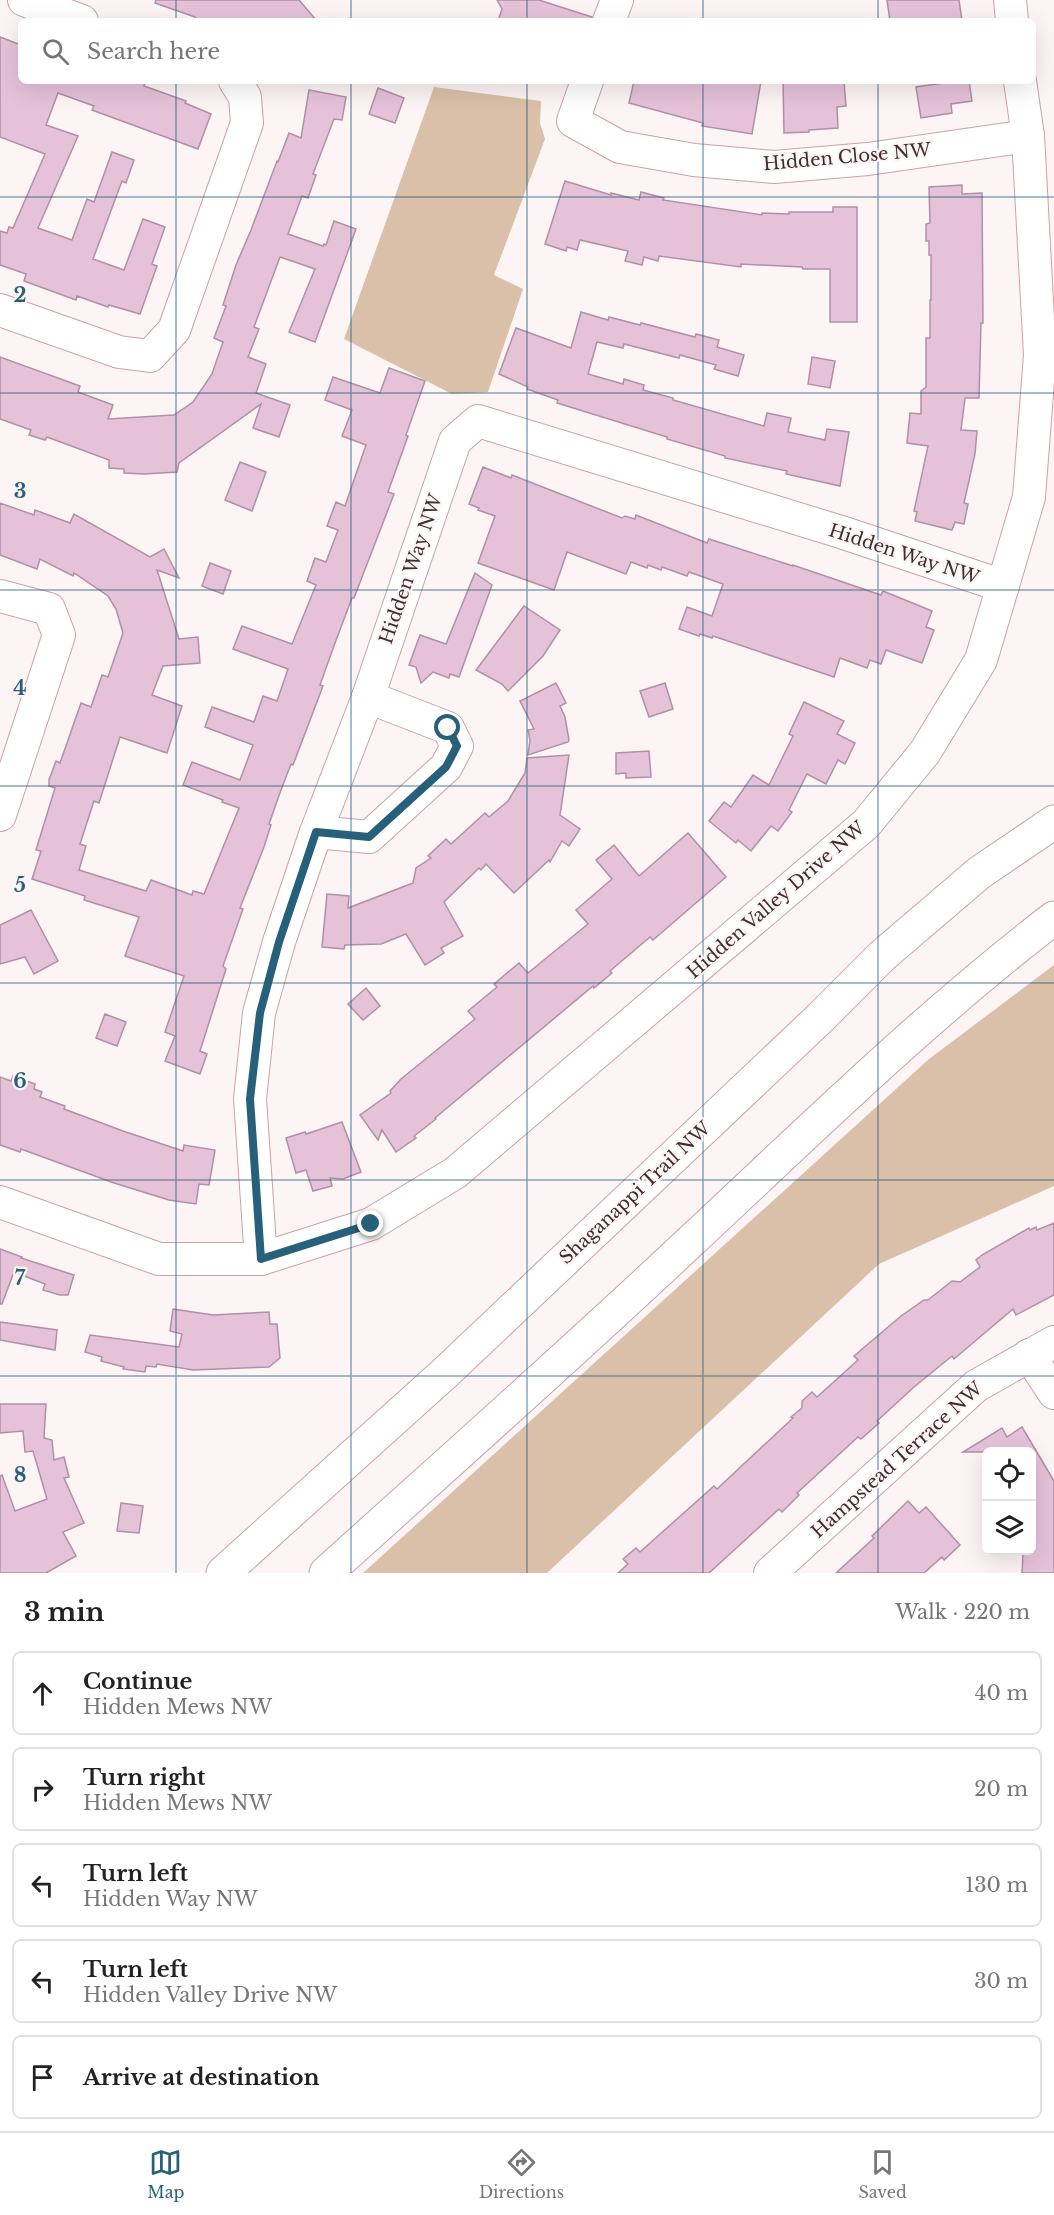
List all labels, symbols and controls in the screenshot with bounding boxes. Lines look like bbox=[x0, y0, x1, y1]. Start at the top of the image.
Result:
search box bbox=[18, 18, 1036, 84]
icon: search bbox=[39, 35, 72, 68]
text: Search here bbox=[87, 38, 220, 65]
street label: Hidden Close NW bbox=[762, 139, 933, 175]
text: 2 bbox=[13, 283, 27, 307]
text: 3 bbox=[14, 479, 26, 503]
street label: Hidden Way NW bbox=[375, 490, 447, 647]
street label: Hidden Way NW bbox=[826, 519, 983, 589]
text: 4 bbox=[13, 676, 27, 700]
route start bbox=[434, 714, 460, 740]
street label: Hidden Valley Drive NW bbox=[683, 816, 870, 983]
text: 5 bbox=[14, 873, 26, 897]
text: 6 bbox=[13, 1069, 27, 1093]
street label: Shaganappi Trail NW bbox=[555, 1117, 716, 1269]
route end bbox=[357, 1210, 383, 1236]
text: 7 bbox=[15, 1266, 26, 1290]
street label: Hampstead Terrace NW bbox=[807, 1377, 988, 1543]
map controls bbox=[982, 1447, 1036, 1555]
button: locate bbox=[982, 1447, 1036, 1501]
text: 8 bbox=[14, 1463, 26, 1487]
button: layers bbox=[982, 1501, 1036, 1555]
text: 3 min bbox=[24, 1596, 105, 1628]
text: Walk · 220 m bbox=[895, 1600, 1030, 1624]
text: Continue bbox=[83, 1668, 192, 1695]
icon: ahead bbox=[26, 1677, 59, 1710]
text: 40 m bbox=[975, 1681, 1028, 1705]
text: Hidden Mews NW bbox=[83, 1695, 272, 1719]
text: Turn right bbox=[83, 1764, 205, 1791]
icon: right bbox=[26, 1773, 59, 1806]
text: 20 m bbox=[974, 1777, 1028, 1801]
text: Hidden Mews NW bbox=[83, 1791, 272, 1815]
text: Turn left bbox=[83, 1860, 188, 1887]
icon: left bbox=[26, 1869, 59, 1902]
text: 130 m bbox=[965, 1873, 1028, 1897]
text: Hidden Way NW bbox=[83, 1887, 257, 1911]
text: Turn left bbox=[83, 1956, 188, 1983]
icon: left bbox=[26, 1965, 59, 1998]
text: 30 m bbox=[974, 1969, 1028, 1993]
text: Hidden Valley Drive NW bbox=[83, 1983, 337, 2007]
icon: arrive bbox=[26, 2061, 59, 2094]
text: Arrive at destination bbox=[83, 2064, 320, 2091]
tab: Map bbox=[147, 2146, 184, 2202]
tab: Directions bbox=[479, 2146, 564, 2202]
tab: Saved bbox=[858, 2146, 907, 2202]

